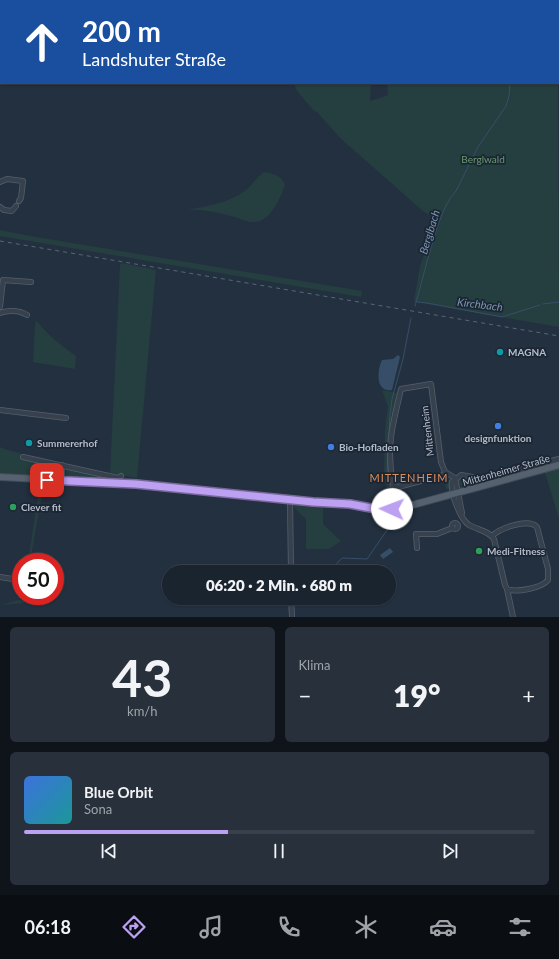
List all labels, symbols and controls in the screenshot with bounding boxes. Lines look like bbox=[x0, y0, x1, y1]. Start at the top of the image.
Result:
text: 200 m bbox=[82, 14, 161, 48]
icon: ahead bbox=[16, 16, 68, 68]
text: Landshuter Straße bbox=[82, 48, 226, 70]
park label: Berglwald bbox=[461, 153, 505, 165]
water label: Berglbach bbox=[416, 208, 442, 256]
water label: Kirchbach bbox=[456, 295, 504, 313]
place label: MAGNA bbox=[508, 346, 546, 358]
marker: MAGNA bbox=[495, 347, 505, 357]
street label: Mittenheim bbox=[418, 405, 436, 457]
marker: designfunktion bbox=[493, 421, 503, 431]
place label: designfunktion bbox=[465, 432, 532, 444]
place label: Summererhof bbox=[37, 437, 98, 449]
marker: Summererhof bbox=[24, 438, 34, 448]
place label: Bio-Hofladen bbox=[339, 441, 399, 453]
marker: Bio-Hofladen bbox=[326, 442, 336, 452]
street label: Mittenheimer Straße bbox=[461, 452, 551, 488]
pin bbox=[30, 463, 64, 497]
icon: arrive bbox=[36, 469, 58, 491]
district label: MITTENHEIM bbox=[369, 471, 449, 484]
position arrow bbox=[371, 488, 413, 530]
place label: Clever fit bbox=[21, 501, 62, 513]
marker: Clever fit bbox=[8, 502, 18, 512]
place label: Medi-Fitness bbox=[487, 545, 546, 557]
marker: Medi-Fitness bbox=[474, 546, 484, 556]
speed limit sign: 50 bbox=[12, 553, 64, 605]
text: 06:20 · 2 Min. · 680 m bbox=[206, 576, 352, 594]
text: 43 bbox=[112, 646, 172, 708]
text: Klima bbox=[299, 657, 330, 673]
text: 19° bbox=[393, 677, 440, 713]
text: − bbox=[299, 682, 311, 709]
text: + bbox=[522, 682, 535, 709]
text: km/h bbox=[127, 703, 157, 719]
text: Blue Orbit bbox=[84, 783, 153, 801]
text: Sona bbox=[84, 801, 112, 817]
icon: previous bbox=[98, 840, 120, 862]
icon: pause bbox=[268, 840, 290, 862]
icon: next bbox=[439, 840, 461, 862]
icon: directions bbox=[120, 913, 148, 941]
icon: music bbox=[197, 913, 225, 941]
icon: phone bbox=[275, 913, 303, 941]
icon: climate bbox=[352, 913, 380, 941]
icon: car bbox=[429, 913, 457, 941]
icon: filters bbox=[506, 913, 534, 941]
text: 06:18 bbox=[25, 916, 71, 938]

